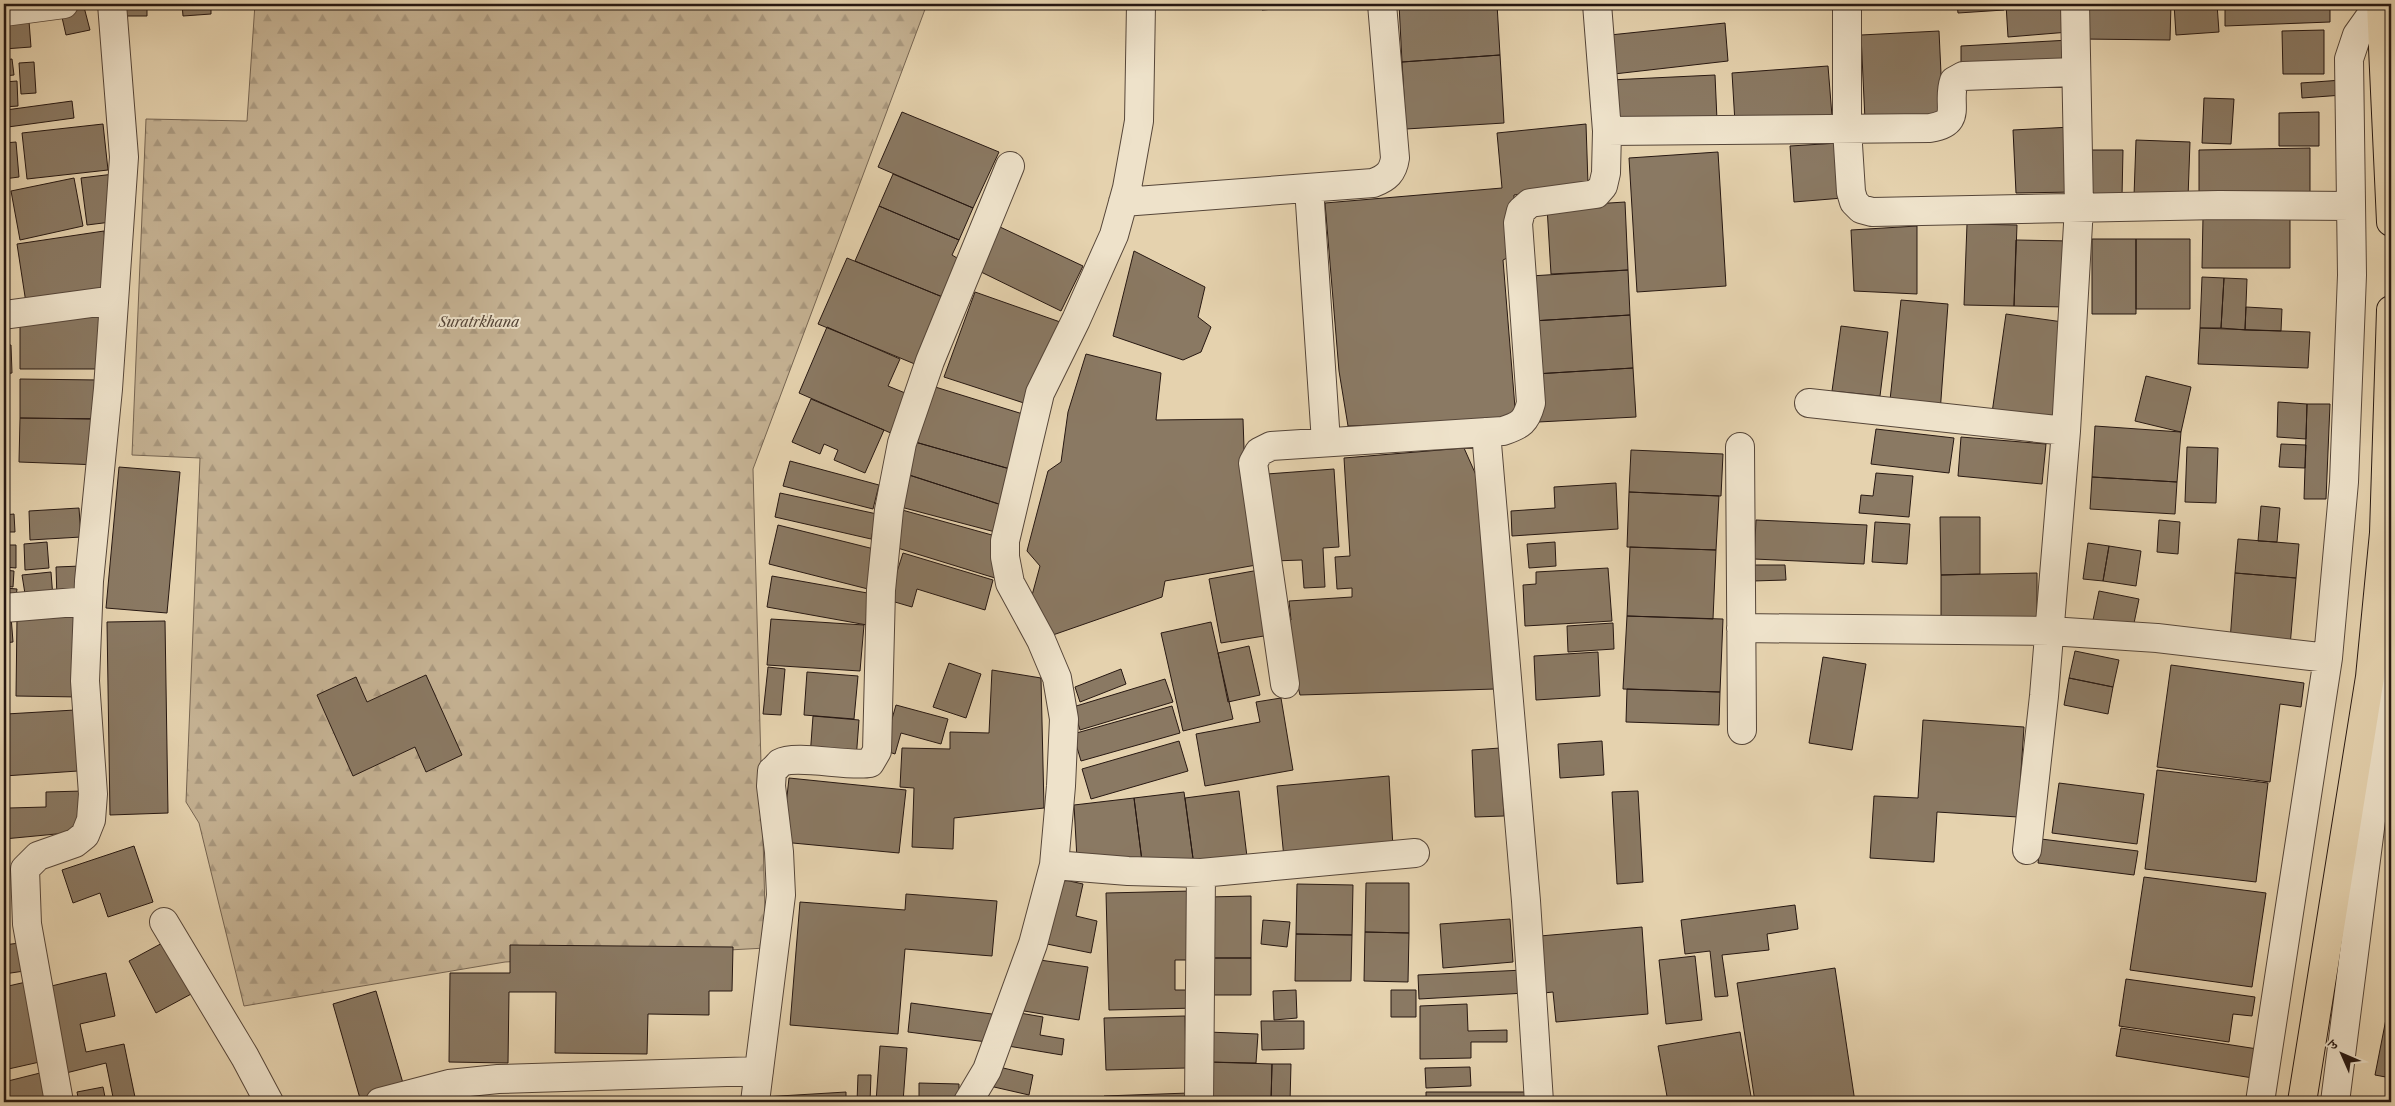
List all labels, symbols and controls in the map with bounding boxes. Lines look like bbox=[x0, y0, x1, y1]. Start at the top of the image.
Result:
park label: Suratrkhana bbox=[438, 313, 520, 331]
north arrow bbox=[2318, 1028, 2368, 1078]
text: उ bbox=[2323, 1035, 2342, 1054]

